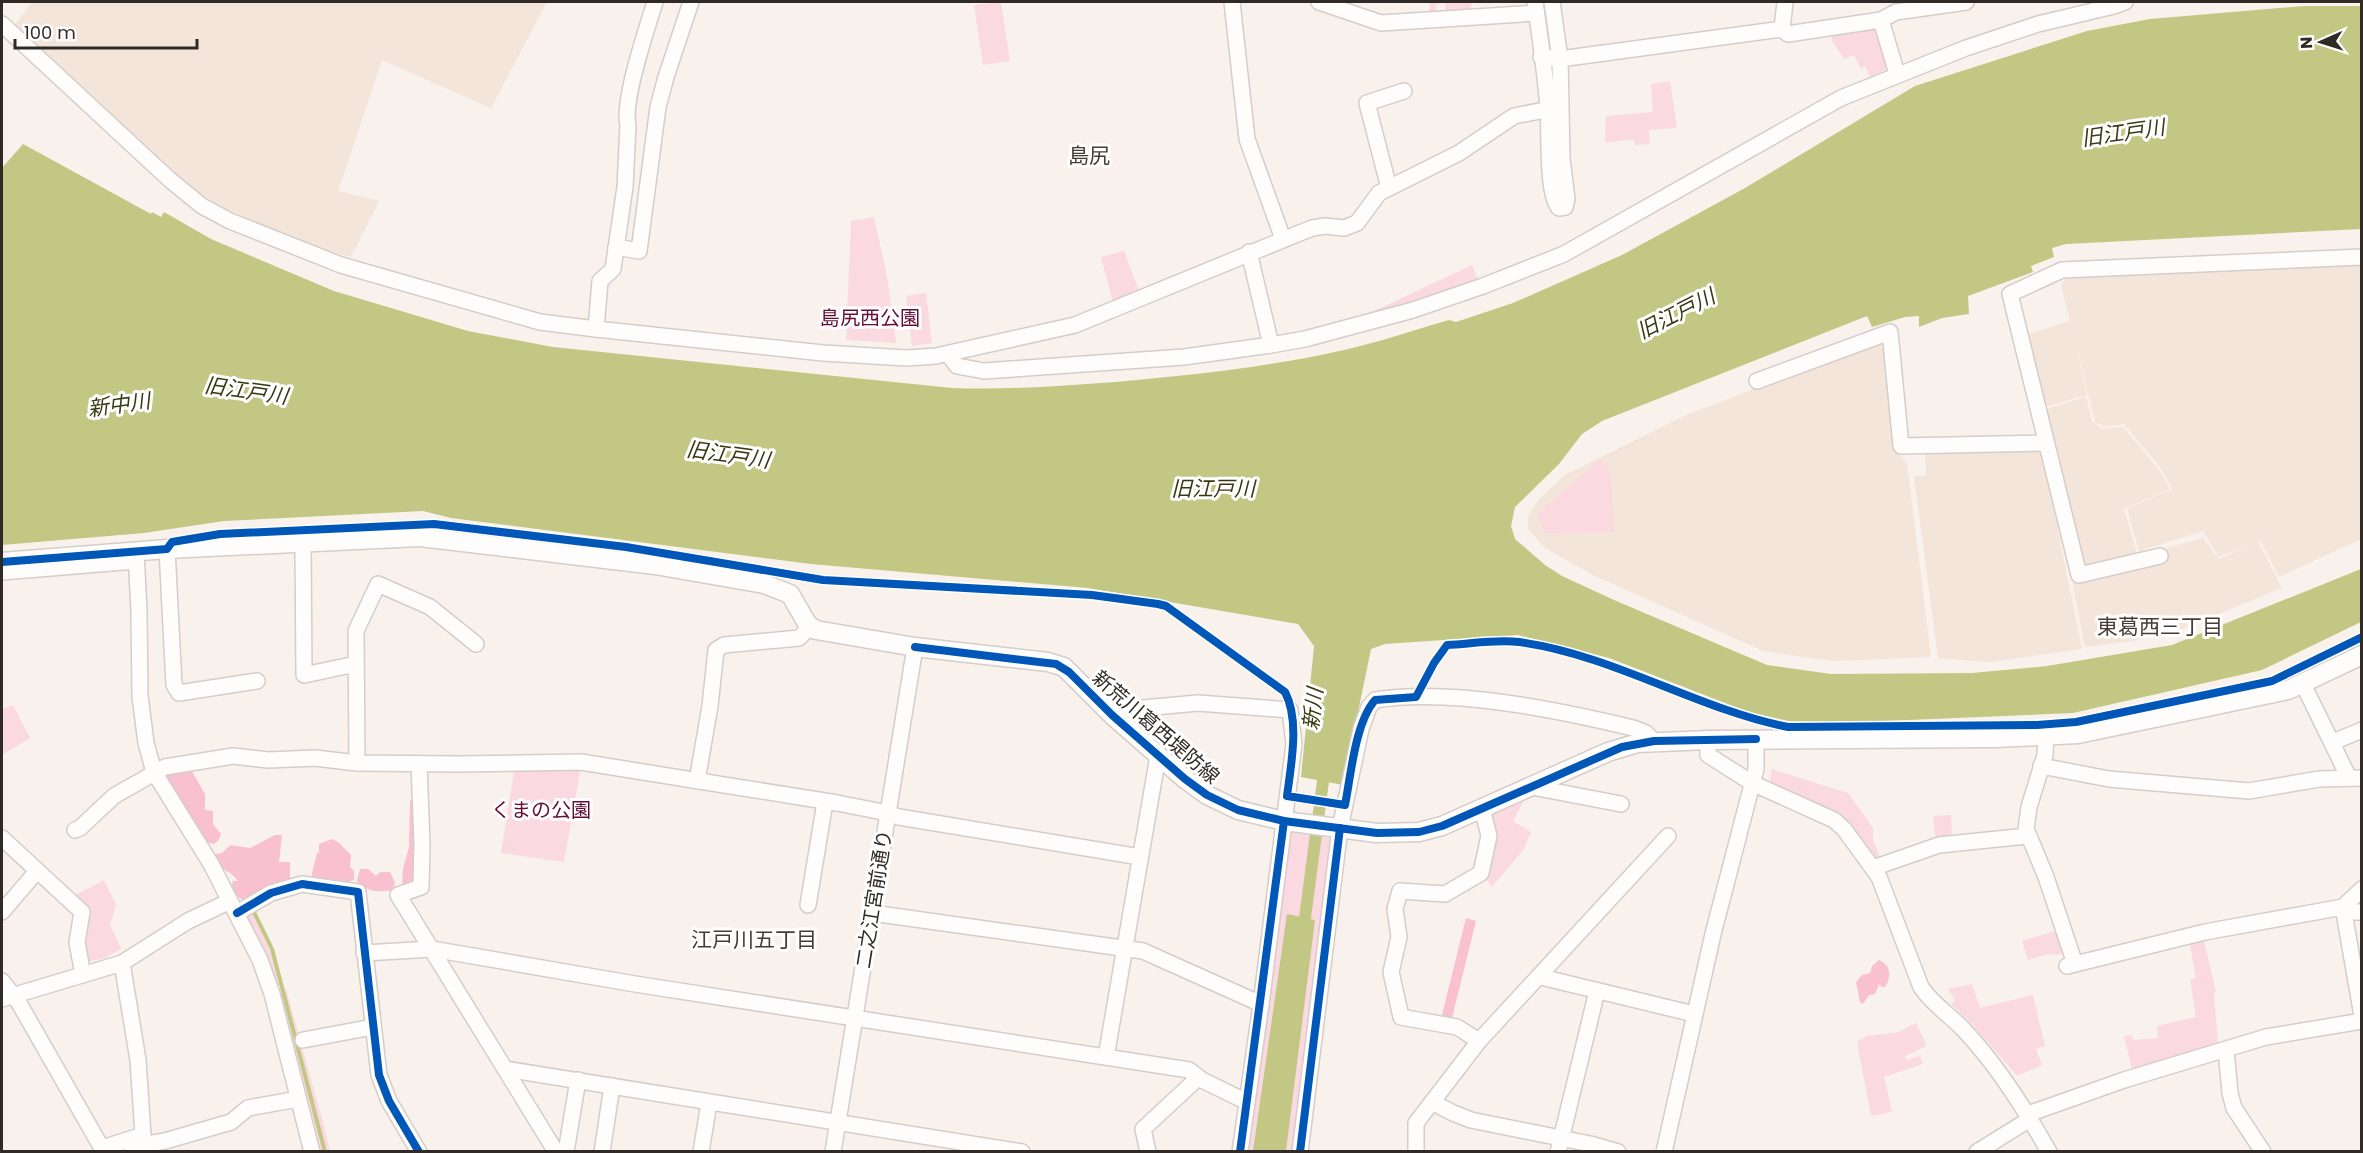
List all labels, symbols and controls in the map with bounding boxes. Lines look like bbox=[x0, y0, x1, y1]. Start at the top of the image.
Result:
scale bar bbox=[15, 12, 196, 50]
north arrow bbox=[2291, 12, 2351, 72]
text: 100 m bbox=[24, 20, 76, 45]
text: N bbox=[2295, 36, 2318, 49]
water label: 旧江戸川 bbox=[2079, 112, 2169, 153]
district label: 島尻 bbox=[1068, 141, 1110, 170]
water label: 旧江戸川 bbox=[1632, 281, 1722, 346]
park label: 島尻西公園 bbox=[820, 304, 920, 332]
water label: 旧江戸川 bbox=[202, 370, 292, 411]
water label: 新中川 bbox=[86, 385, 154, 423]
water label: 旧江戸川 bbox=[684, 434, 774, 475]
water label: 旧江戸川 bbox=[1171, 474, 1257, 503]
district label: 東葛西三丁目 bbox=[2097, 612, 2223, 641]
street label: 新荒川葛西堤防線 bbox=[1086, 664, 1226, 790]
water label: 新川 bbox=[1296, 684, 1330, 732]
park label: くまの公園 bbox=[491, 796, 591, 824]
street label: 二之江宮前通り bbox=[849, 828, 899, 970]
district label: 江戸川五丁目 bbox=[691, 925, 817, 954]

